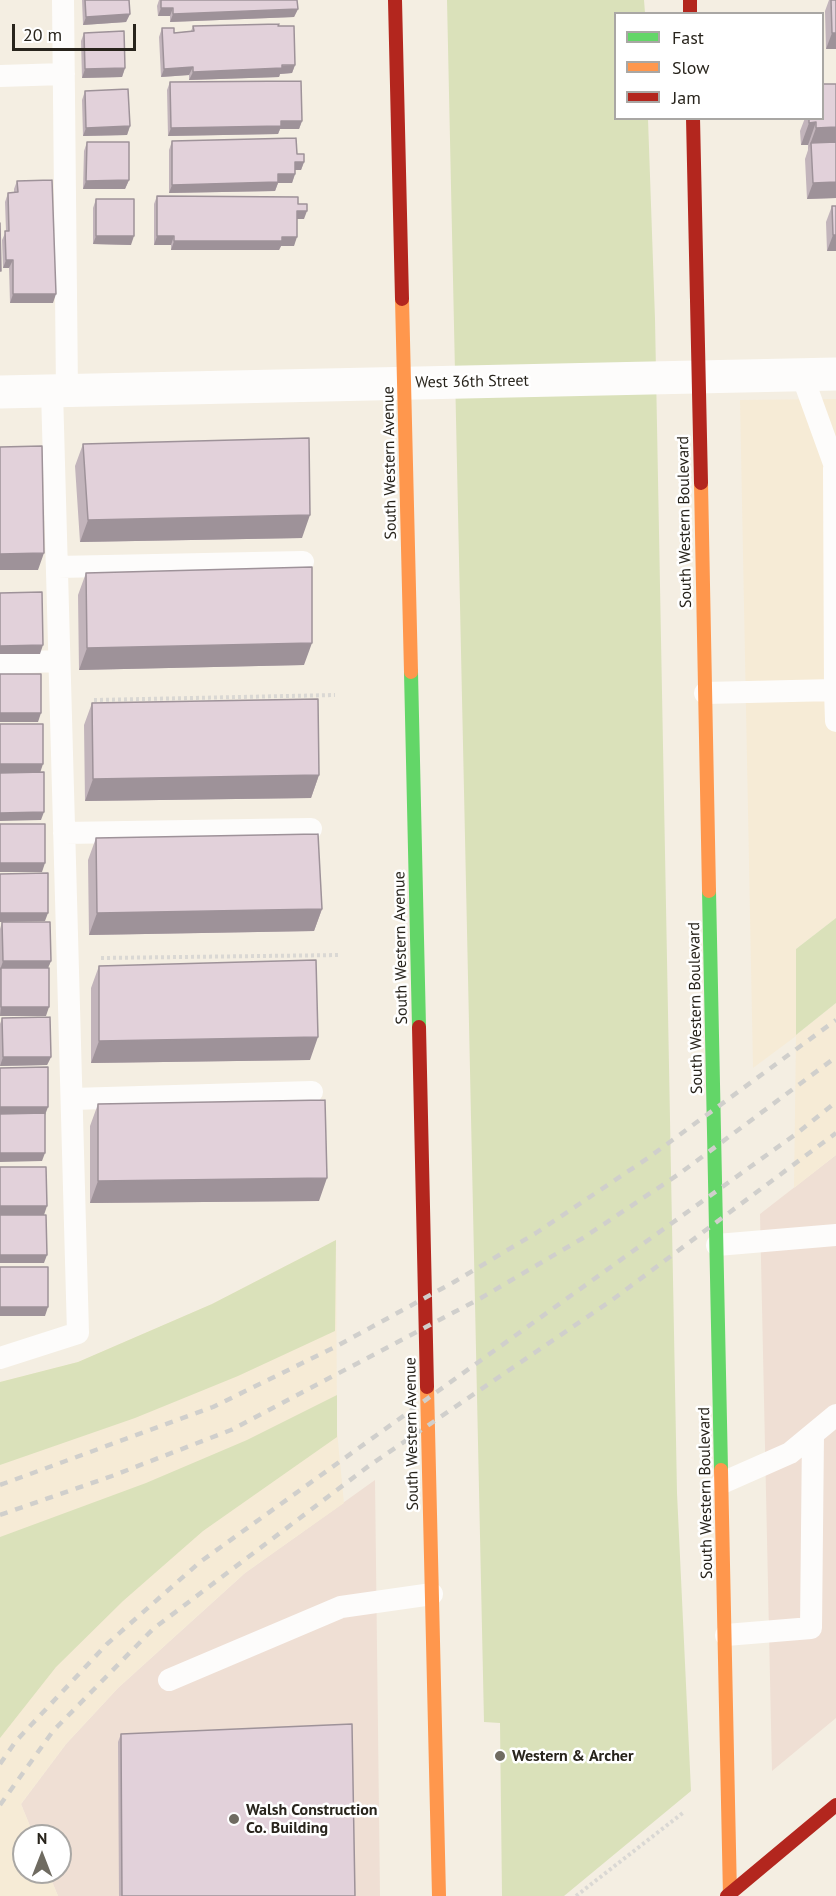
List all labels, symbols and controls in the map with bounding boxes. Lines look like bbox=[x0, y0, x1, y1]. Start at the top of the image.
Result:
scale bar bbox=[15, 12, 140, 50]
legend bbox=[614, 12, 824, 120]
text: 20 m bbox=[23, 23, 62, 46]
text: Fast bbox=[672, 26, 704, 49]
text: Slow bbox=[672, 56, 710, 79]
text: Jam bbox=[672, 86, 701, 109]
street label: West 36th Street bbox=[415, 371, 529, 393]
street label: South Western Avenue bbox=[379, 386, 401, 540]
street label: South Western Boulevard bbox=[674, 436, 696, 608]
street label: South Western Avenue bbox=[390, 871, 412, 1025]
street label: South Western Boulevard bbox=[685, 922, 707, 1094]
street label: South Western Avenue bbox=[401, 1357, 423, 1511]
street label: South Western Boulevard bbox=[695, 1407, 717, 1579]
place label: Western & Archer bbox=[512, 1746, 634, 1766]
marker: Western & Archer bbox=[493, 1749, 507, 1763]
place label: Walsh Construction Co. Building bbox=[246, 1800, 378, 1838]
marker: Walsh Construction Co. Building bbox=[227, 1812, 241, 1826]
north arrow bbox=[12, 1824, 72, 1884]
text: N bbox=[37, 1828, 47, 1848]

